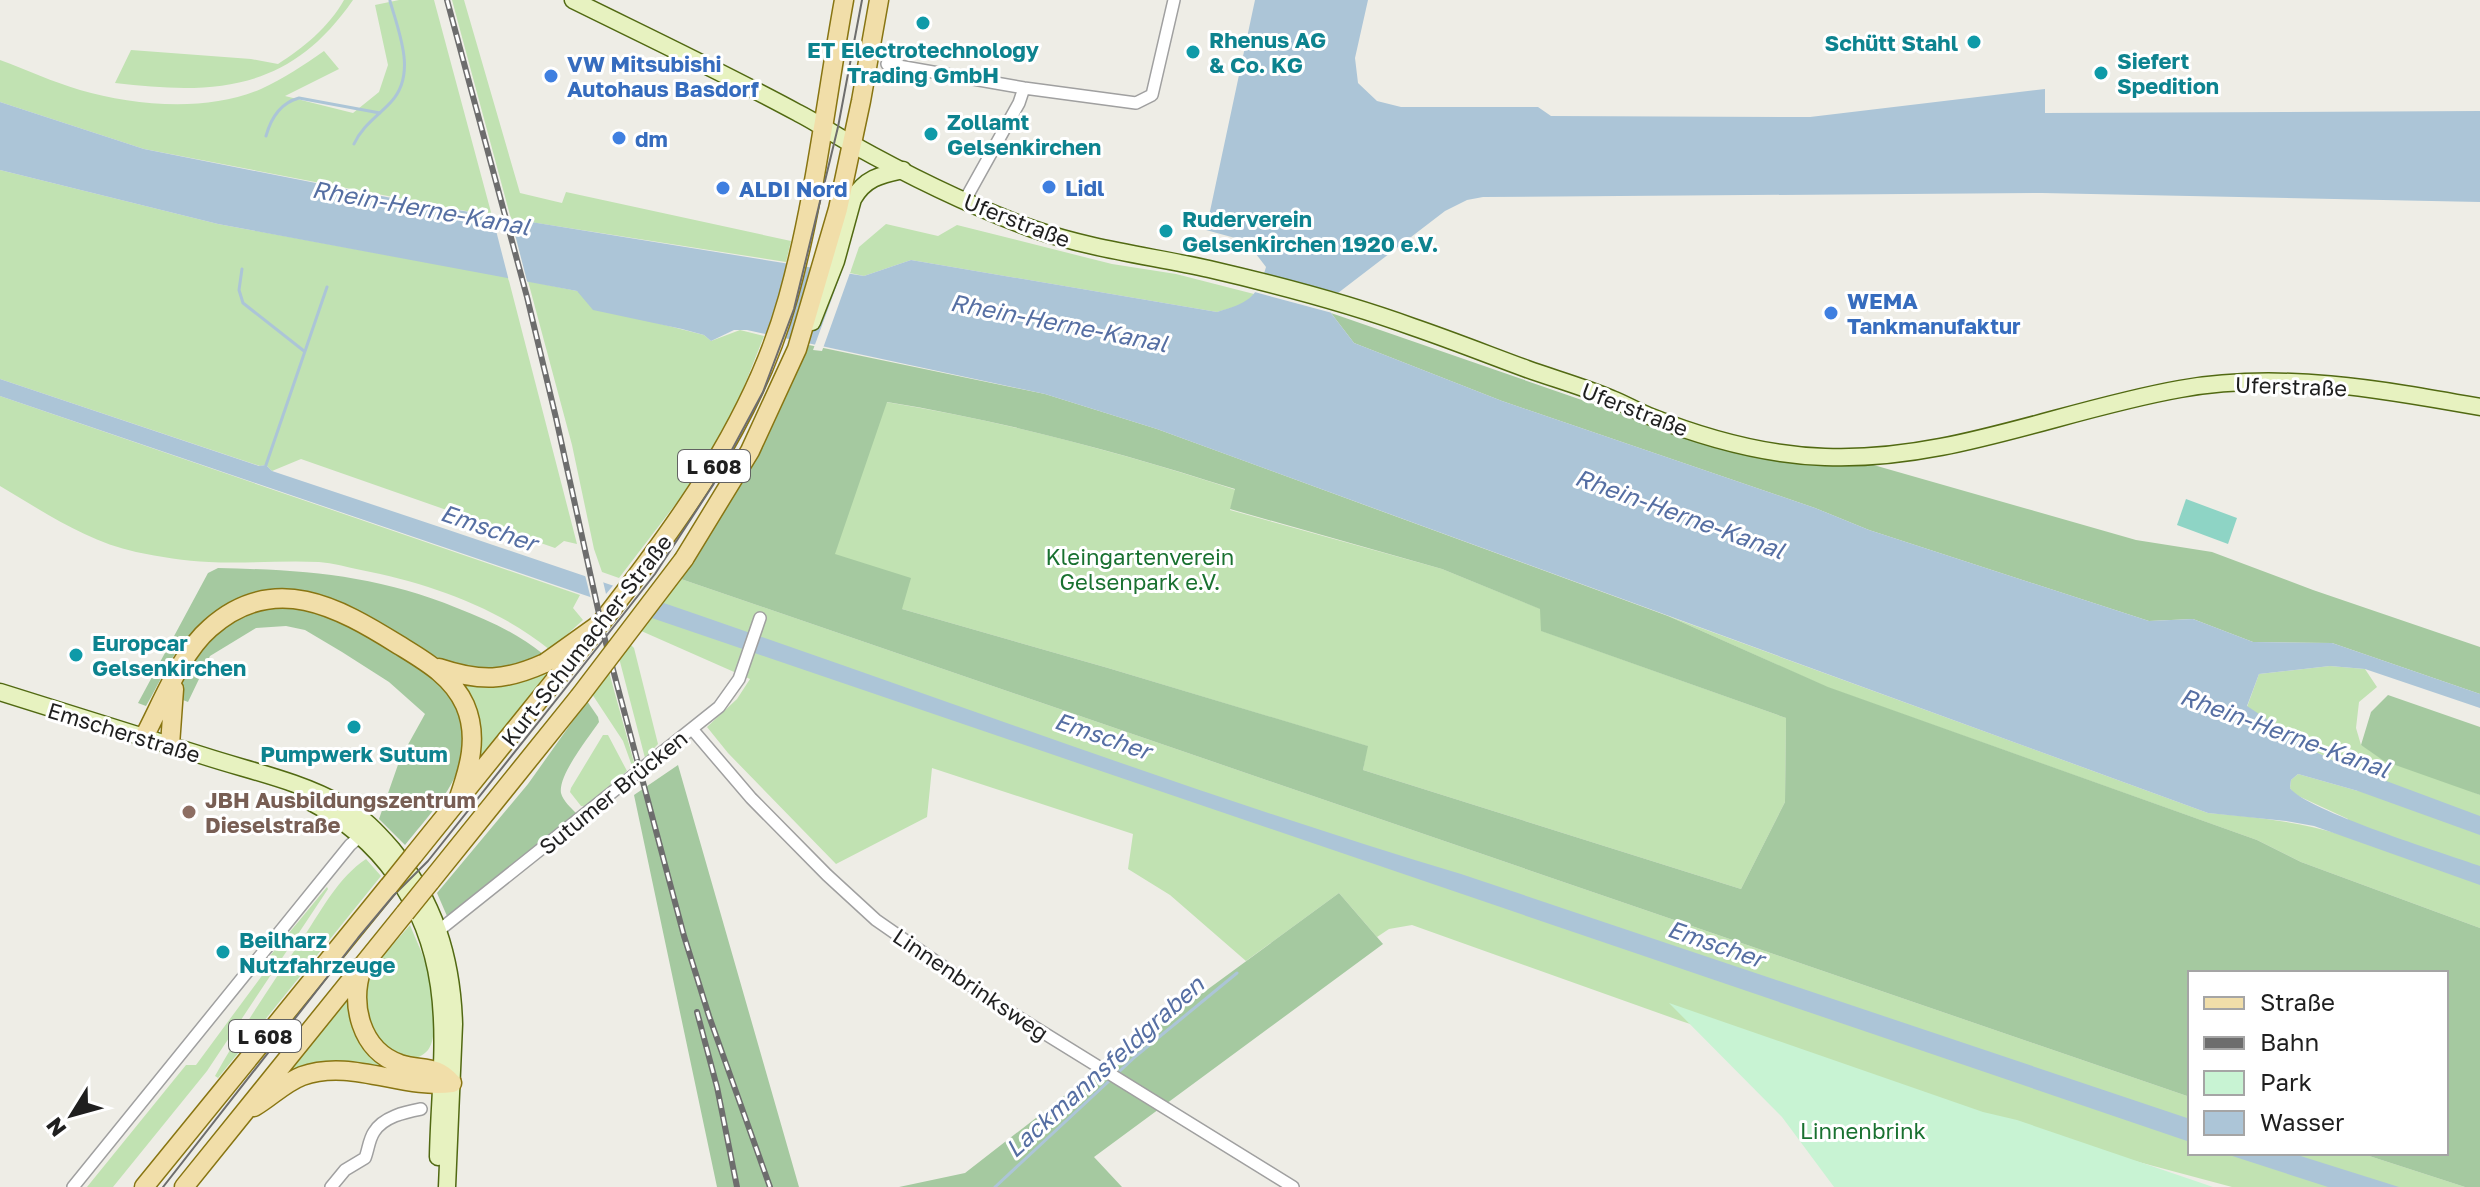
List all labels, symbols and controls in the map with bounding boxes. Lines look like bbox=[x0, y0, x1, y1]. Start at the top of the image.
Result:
marker: ET Electrotechnology Trading GmbH bbox=[914, 14, 932, 32]
place label: Rhenus AG & Co. KG bbox=[1209, 26, 1326, 78]
place label: Schütt Stahl bbox=[1825, 29, 1958, 56]
marker: Schütt Stahl bbox=[1965, 33, 1983, 51]
place label: ET Electrotechnology Trading GmbH bbox=[807, 36, 1039, 88]
marker: Rhenus AG & Co. KG bbox=[1184, 43, 1202, 61]
place label: Siefert Spedition bbox=[2117, 47, 2219, 99]
place label: VW Mitsubishi Autohaus Basdorf bbox=[567, 50, 759, 102]
marker: Siefert Spedition bbox=[2092, 64, 2110, 82]
marker: VW Mitsubishi Autohaus Basdorf bbox=[542, 67, 560, 85]
place label: Zollamt Gelsenkirchen bbox=[947, 108, 1101, 160]
place label: dm bbox=[635, 125, 668, 152]
marker: Zollamt Gelsenkirchen bbox=[922, 125, 940, 143]
marker: dm bbox=[610, 129, 628, 147]
water label: Rhein-Herne-Kanal bbox=[310, 174, 533, 241]
place label: Lidl bbox=[1065, 174, 1104, 201]
place label: ALDI Nord bbox=[739, 175, 848, 202]
marker: Lidl bbox=[1040, 178, 1058, 196]
marker: ALDI Nord bbox=[714, 179, 732, 197]
street label: Uferstraße bbox=[960, 187, 1074, 253]
place label: Ruderverein Gelsenkirchen 1920 e.V. bbox=[1182, 205, 1438, 257]
marker: Ruderverein Gelsenkirchen 1920 e.V. bbox=[1157, 222, 1175, 240]
water label: Rhein-Herne-Kanal bbox=[948, 287, 1171, 358]
place label: WEMA Tankmanufaktur bbox=[1847, 287, 2021, 339]
marker: WEMA Tankmanufaktur bbox=[1822, 304, 1840, 322]
street label: Uferstraße bbox=[2235, 371, 2347, 401]
street label: Uferstraße bbox=[1578, 376, 1692, 442]
road number: L 608 bbox=[678, 450, 750, 482]
water label: Rhein-Herne-Kanal bbox=[1571, 462, 1790, 565]
water label: Emscher bbox=[437, 497, 544, 558]
street label: Kurt-Schumacher-Straße bbox=[495, 529, 677, 751]
park label: Kleingartenverein Gelsenpark e.V. bbox=[1046, 543, 1234, 595]
place label: Europcar Gelsenkirchen bbox=[92, 629, 246, 681]
marker: Europcar Gelsenkirchen bbox=[67, 646, 85, 664]
water label: Rhein-Herne-Kanal bbox=[2176, 681, 2395, 784]
street label: Emscherstraße bbox=[44, 696, 204, 768]
water label: Emscher bbox=[1051, 705, 1158, 766]
marker: Pumpwerk Sutum bbox=[345, 718, 363, 736]
street label: Sutumer Brücken bbox=[534, 724, 692, 860]
place label: Pumpwerk Sutum bbox=[260, 740, 448, 767]
place label: JBH Ausbildungszentrum Dieselstraße bbox=[205, 786, 476, 838]
marker: JBH Ausbildungszentrum Dieselstraße bbox=[180, 803, 198, 821]
water label: Emscher bbox=[1664, 913, 1771, 974]
street label: Linnenbrinksweg bbox=[888, 922, 1054, 1046]
place label: Beilharz Nutzfahrzeuge bbox=[239, 926, 395, 978]
marker: Beilharz Nutzfahrzeuge bbox=[214, 943, 232, 961]
water label: Lackmannsfeldgraben bbox=[999, 969, 1211, 1163]
legend bbox=[2188, 971, 2448, 1155]
text: Straße bbox=[2260, 987, 2335, 1016]
road number: L 608 bbox=[229, 1020, 301, 1052]
text: Bahn bbox=[2260, 1027, 2319, 1056]
text: Park bbox=[2260, 1067, 2312, 1096]
north arrow bbox=[32, 1075, 112, 1155]
text: Wasser bbox=[2260, 1107, 2344, 1136]
text: N bbox=[40, 1113, 71, 1142]
park label: Linnenbrink bbox=[1800, 1117, 1926, 1144]

